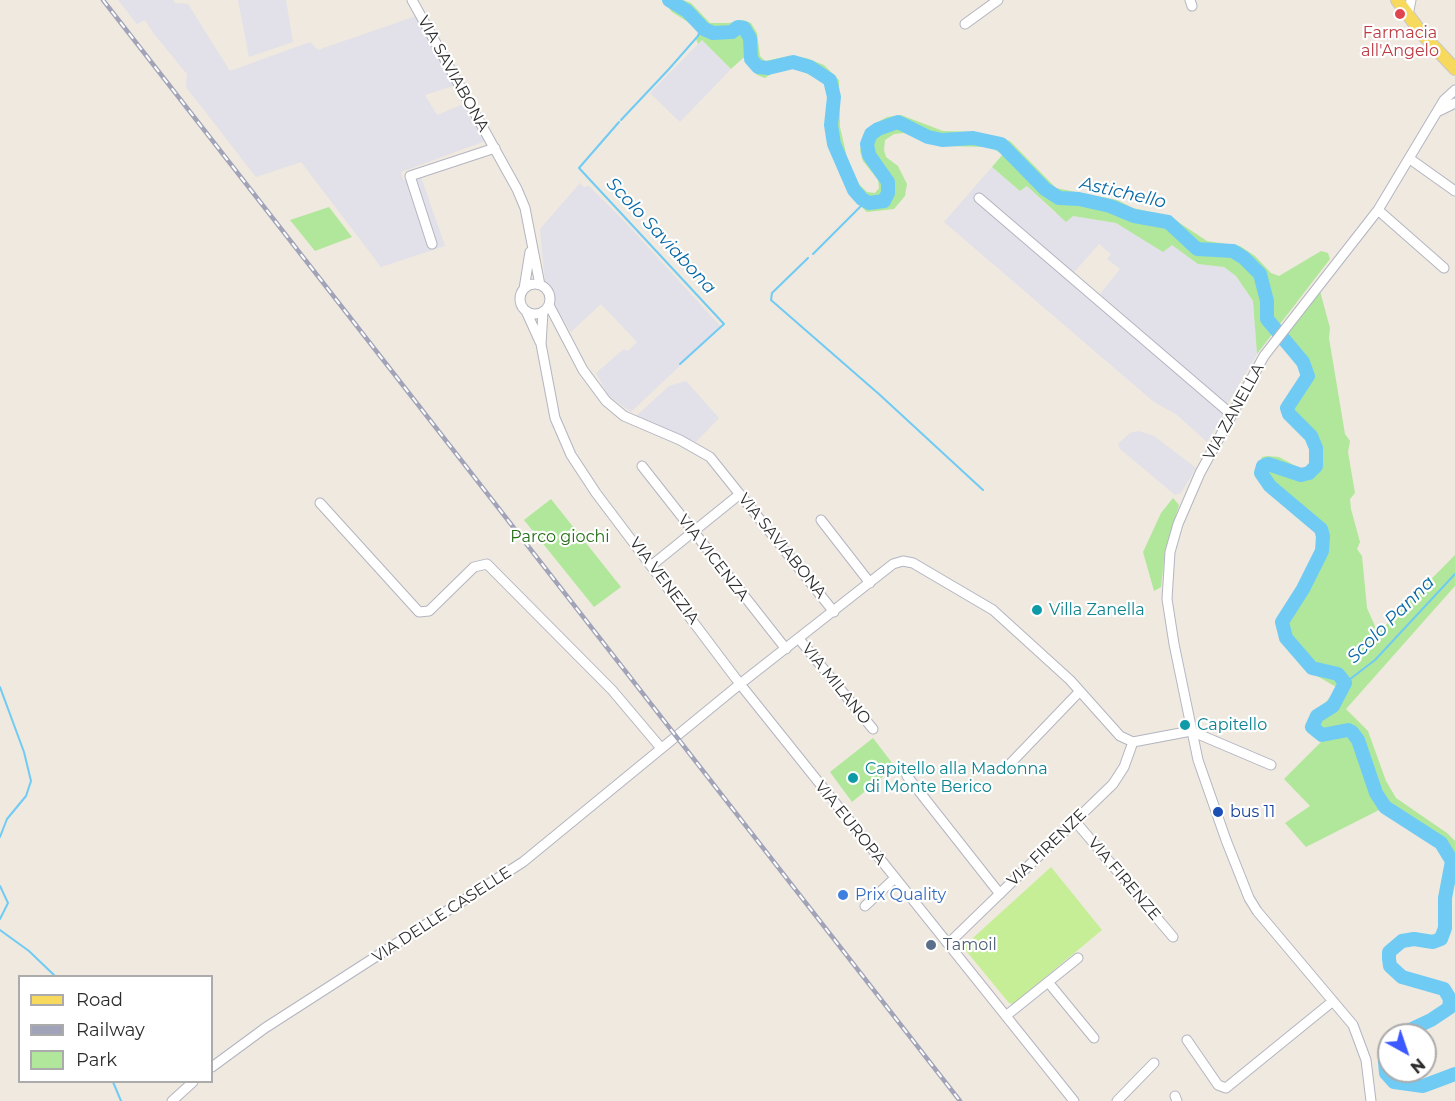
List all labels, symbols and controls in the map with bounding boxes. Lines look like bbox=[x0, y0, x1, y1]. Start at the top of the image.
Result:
marker: Farmacia all'Angelo bbox=[1393, 7, 1407, 21]
street label: VIA SAVIABONA bbox=[413, 13, 493, 135]
place label: Farmacia all'Angelo bbox=[1361, 23, 1439, 61]
water label: Scolo Saviabona bbox=[602, 173, 720, 299]
water label: Astichello bbox=[1078, 173, 1168, 213]
street label: VIA ZANELLA bbox=[1200, 360, 1268, 464]
street label: VIA SAVIABONA bbox=[734, 490, 830, 602]
street label: VIA VICENZA bbox=[673, 511, 753, 605]
park label: Parco giochi bbox=[510, 527, 610, 547]
street label: VIA VENEZIA bbox=[625, 534, 703, 628]
water label: Scolo Panna bbox=[1343, 572, 1439, 668]
place label: Villa Zanella bbox=[1049, 600, 1145, 620]
marker: Villa Zanella bbox=[1030, 603, 1044, 617]
street label: VIA MILANO bbox=[797, 640, 875, 728]
place label: Capitello bbox=[1197, 715, 1267, 735]
marker: Capitello bbox=[1178, 718, 1192, 732]
place label: Capitello alla Madonna di Monte Berico bbox=[865, 759, 1048, 797]
marker: Capitello alla Madonna di Monte Berico bbox=[846, 771, 860, 785]
street label: VIA EUROPA bbox=[810, 777, 890, 869]
place label: bus 11 bbox=[1230, 802, 1275, 822]
street label: VIA FIRENZE bbox=[1003, 805, 1091, 891]
marker: bus 11 bbox=[1211, 805, 1225, 819]
street label: VIA FIRENZE bbox=[1084, 833, 1164, 925]
street label: VIA DELLE CASELLE bbox=[369, 863, 515, 967]
place label: Prix Quality bbox=[855, 885, 946, 905]
marker: Prix Quality bbox=[836, 888, 850, 902]
place label: Tamoil bbox=[943, 935, 997, 955]
marker: Tamoil bbox=[924, 938, 938, 952]
legend bbox=[18, 975, 213, 1083]
text: Road bbox=[76, 989, 123, 1011]
text: Railway bbox=[76, 1019, 145, 1041]
north arrow bbox=[1377, 1023, 1437, 1083]
text: Park bbox=[76, 1049, 117, 1071]
text: N bbox=[1407, 1054, 1429, 1077]

